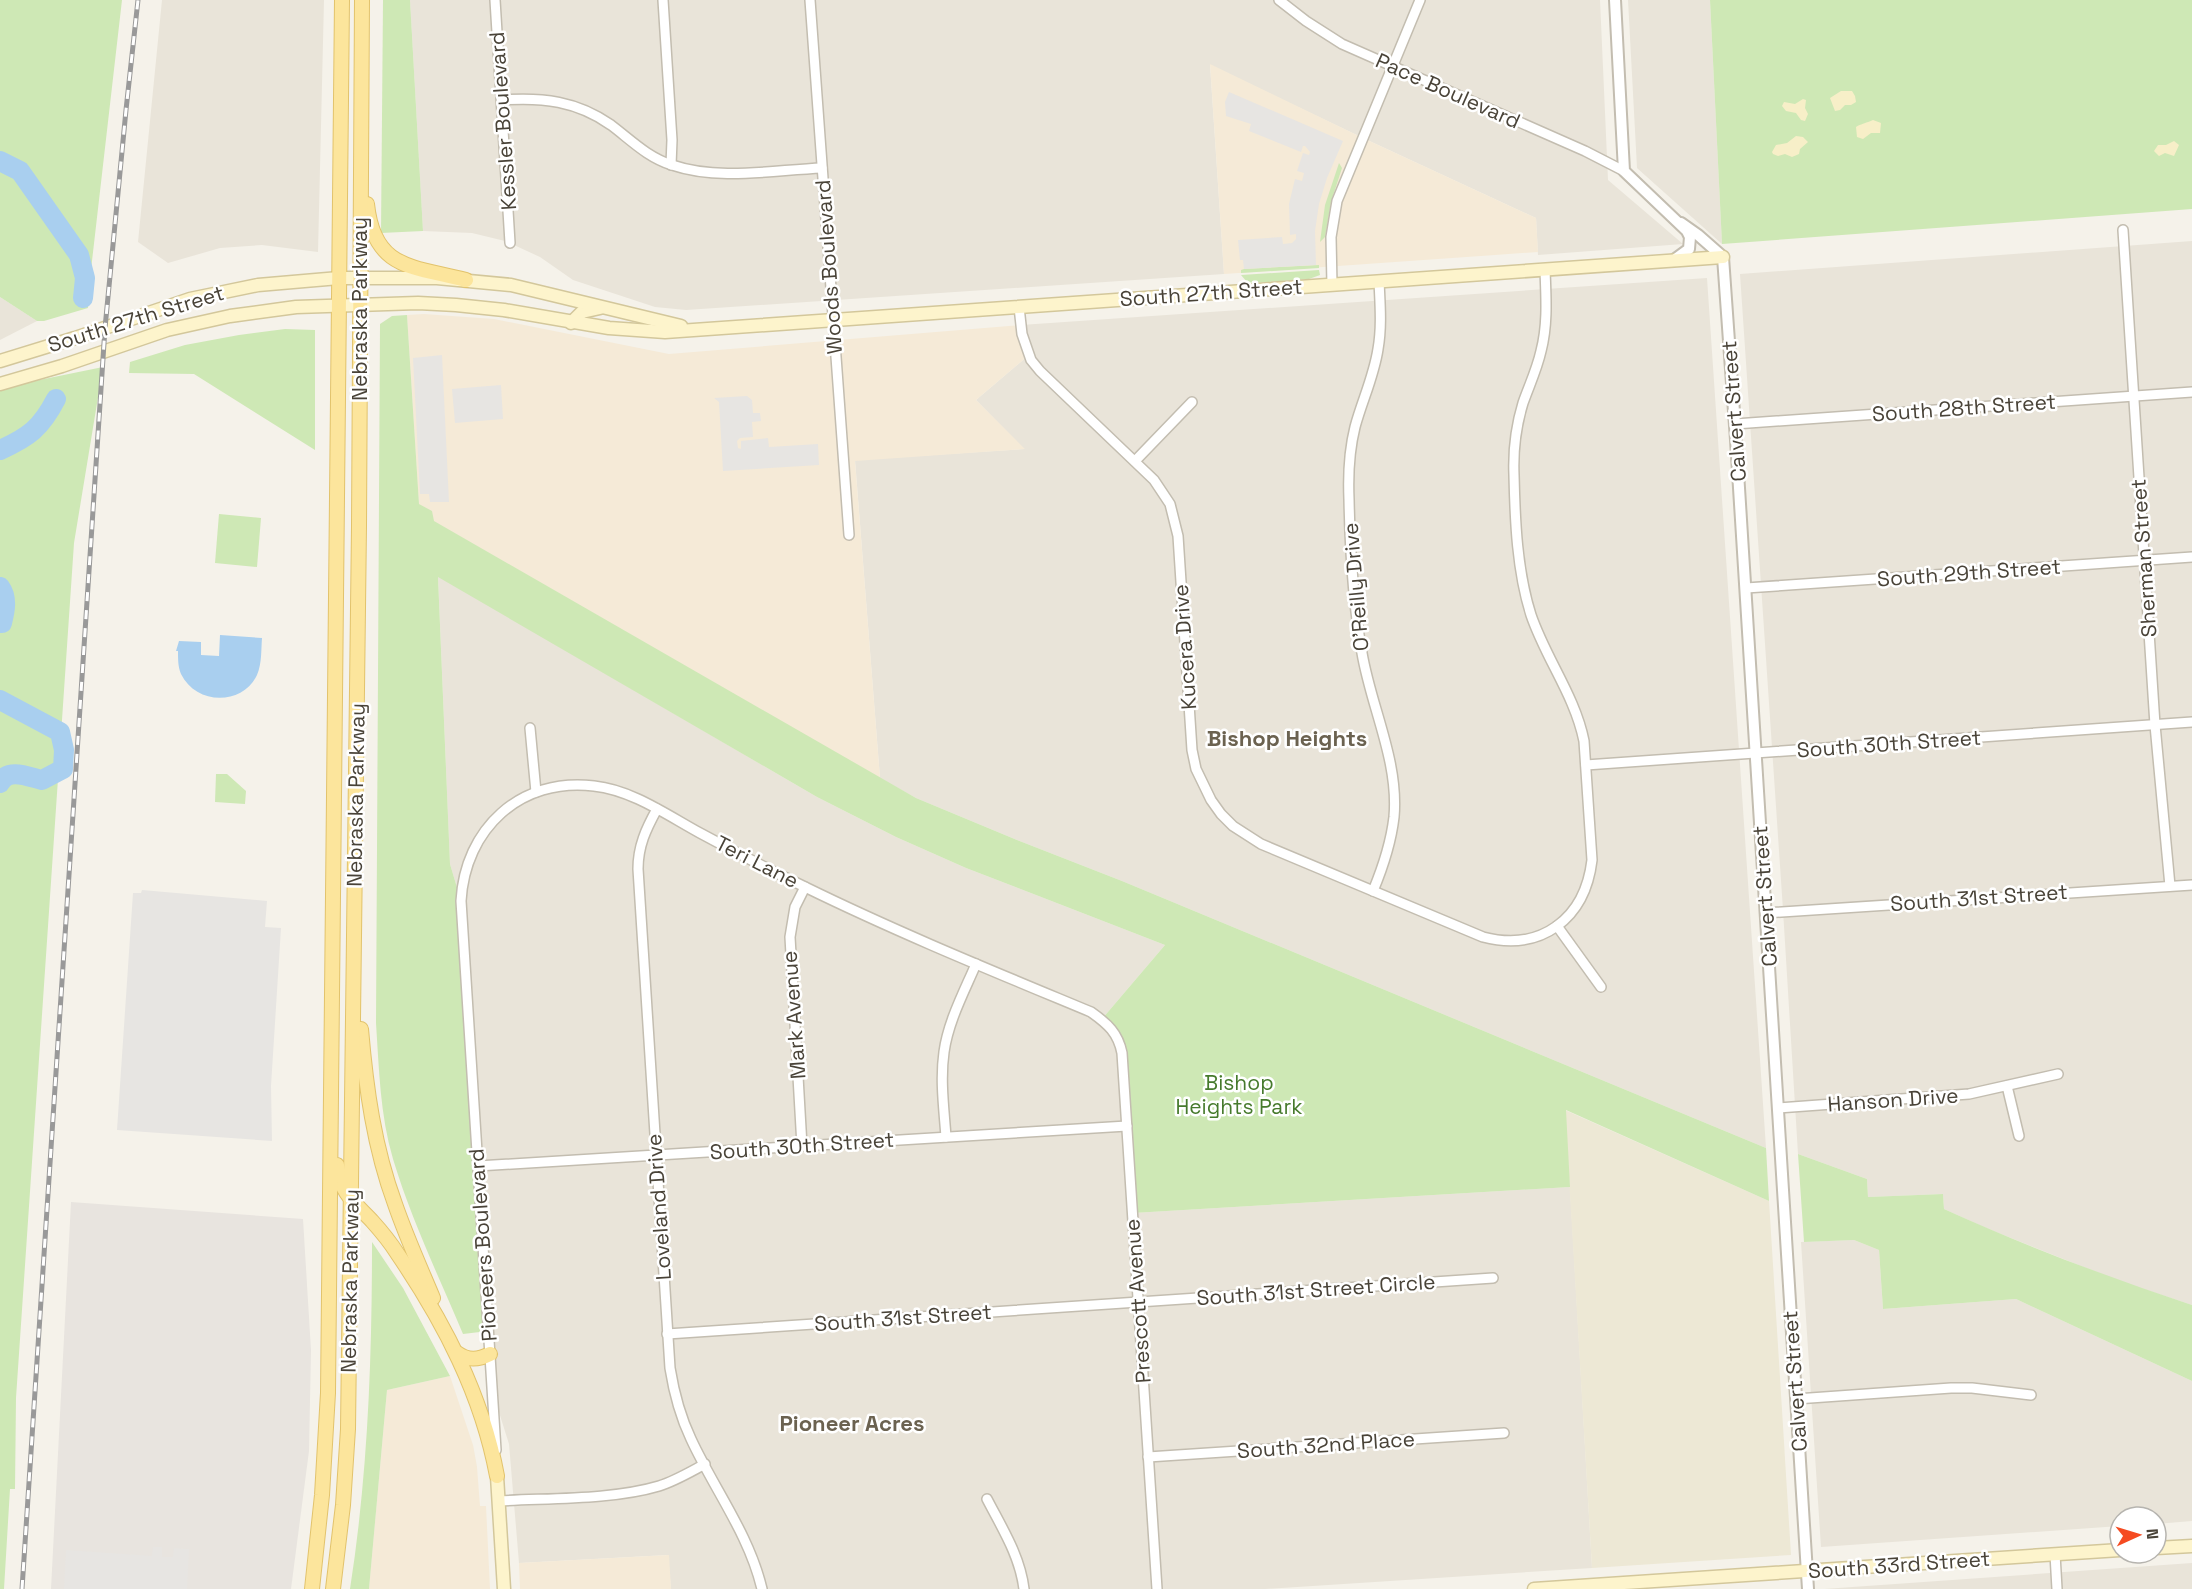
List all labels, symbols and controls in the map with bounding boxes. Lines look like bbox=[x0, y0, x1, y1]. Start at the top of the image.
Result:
street label: Kessler Boulevard bbox=[483, 31, 522, 211]
street label: Pace Boulevard bbox=[1372, 47, 1525, 135]
street label: Woods Boulevard bbox=[809, 179, 848, 355]
street label: Nebraska Parkway bbox=[346, 217, 373, 401]
street label: South 27th Street bbox=[1119, 273, 1303, 312]
street label: South 27th Street bbox=[44, 279, 227, 358]
street label: Calvert Street bbox=[1715, 340, 1752, 482]
street label: South 28th Street bbox=[1871, 388, 2057, 427]
street label: Sherman Street bbox=[2124, 478, 2163, 638]
street label: O'Reilly Drive bbox=[1336, 522, 1375, 652]
street label: South 29th Street bbox=[1876, 553, 2062, 592]
street label: Kucera Drive bbox=[1167, 583, 1202, 711]
street label: Nebraska Parkway bbox=[340, 703, 371, 887]
district label: Bishop Heights bbox=[1207, 724, 1367, 752]
street label: South 30th Street bbox=[1796, 724, 1982, 763]
street label: Calvert Street bbox=[1746, 825, 1783, 967]
street label: Teri Lane bbox=[711, 829, 803, 894]
street label: South 31st Street bbox=[1889, 878, 2069, 917]
street label: Mark Avenue bbox=[776, 950, 811, 1080]
park label: Bishop Heights Park bbox=[1175, 1069, 1303, 1120]
street label: Hanson Drive bbox=[1827, 1081, 1959, 1118]
street label: South 30th Street bbox=[709, 1126, 895, 1165]
street label: Loveland Drive bbox=[640, 1133, 677, 1281]
street label: Pioneers Boulevard bbox=[462, 1148, 503, 1343]
street label: Nebraska Parkway bbox=[334, 1189, 365, 1373]
street label: Prescott Avenue bbox=[1118, 1218, 1157, 1384]
street label: South 31st Street Circle bbox=[1196, 1268, 1436, 1311]
street label: South 31st Street bbox=[813, 1298, 993, 1337]
street label: Calvert Street bbox=[1776, 1310, 1813, 1452]
district label: Pioneer Acres bbox=[780, 1409, 924, 1437]
street label: South 32nd Place bbox=[1236, 1425, 1416, 1464]
north arrow bbox=[2108, 1505, 2168, 1565]
text: N bbox=[2142, 1528, 2163, 1540]
street label: South 33rd Street bbox=[1807, 1545, 1991, 1584]

